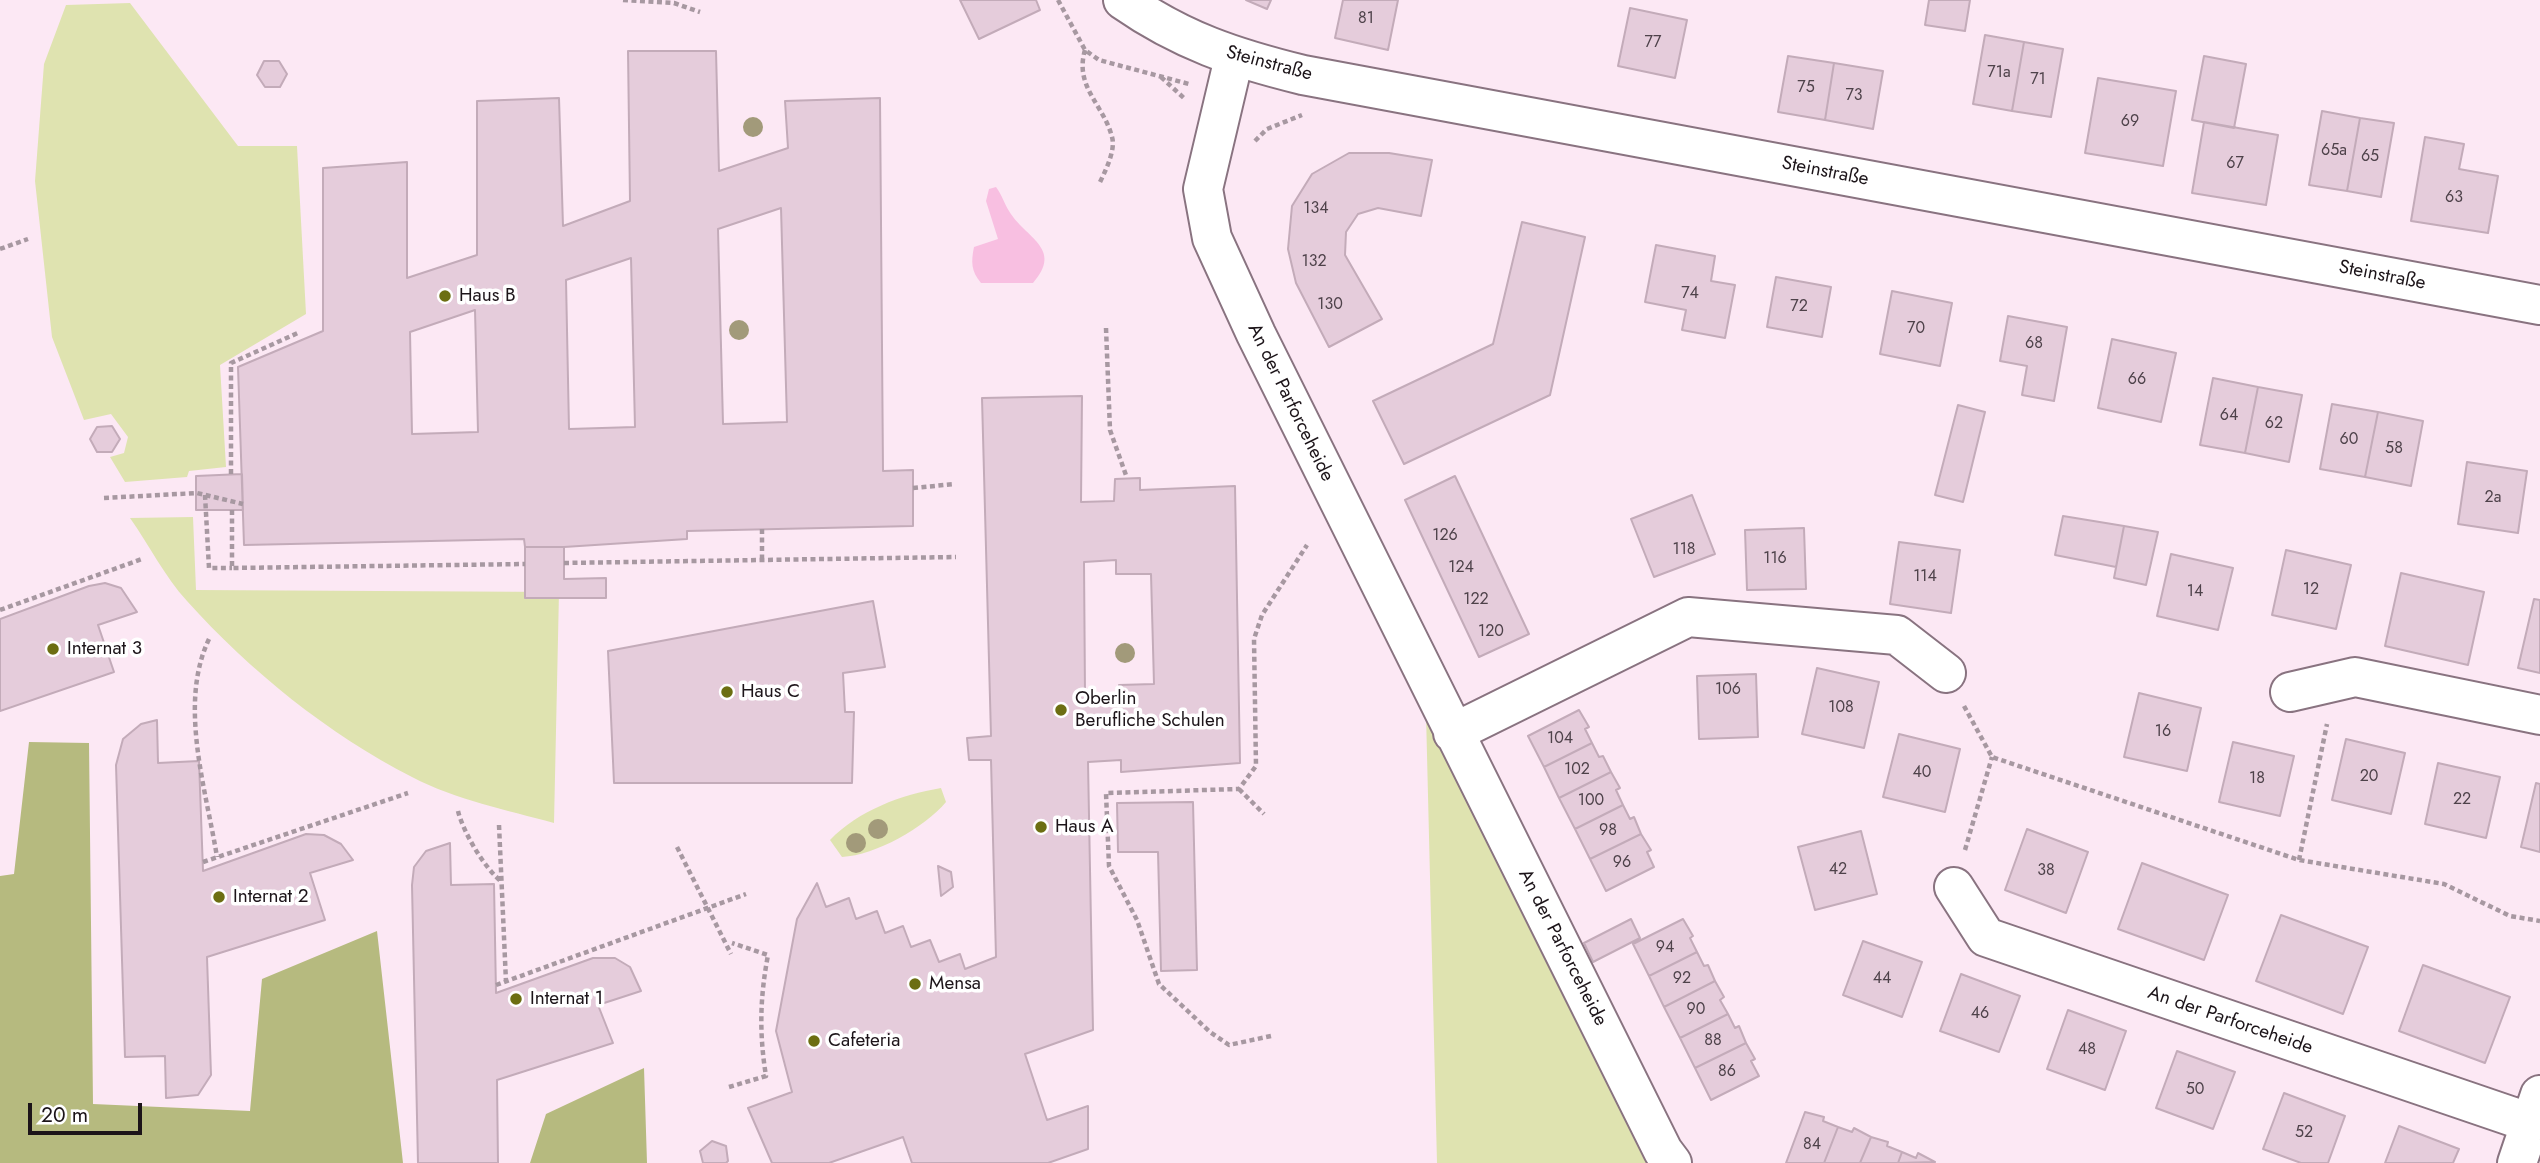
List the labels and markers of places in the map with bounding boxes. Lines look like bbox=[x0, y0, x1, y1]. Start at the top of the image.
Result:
place label: Haus B bbox=[459, 285, 516, 307]
marker: Haus B bbox=[437, 288, 453, 304]
place label: Internat 3 bbox=[67, 638, 142, 660]
marker: Internat 3 bbox=[45, 641, 61, 657]
place label: Haus C bbox=[741, 681, 800, 703]
marker: Haus C bbox=[719, 684, 735, 700]
place label: Oberlin Berufliche Schulen bbox=[1075, 688, 1225, 732]
marker: Oberlin Berufliche Schulen bbox=[1053, 702, 1069, 718]
place label: Haus A bbox=[1055, 816, 1114, 838]
marker: Haus A bbox=[1033, 819, 1049, 835]
place label: Internat 2 bbox=[233, 886, 309, 908]
marker: Internat 2 bbox=[211, 889, 227, 905]
place label: Mensa bbox=[929, 973, 981, 995]
marker: Mensa bbox=[907, 976, 923, 992]
place label: Internat 1 bbox=[530, 988, 603, 1010]
marker: Internat 1 bbox=[508, 991, 524, 1007]
place label: Cafeteria bbox=[828, 1030, 900, 1052]
marker: Cafeteria bbox=[806, 1033, 822, 1049]

